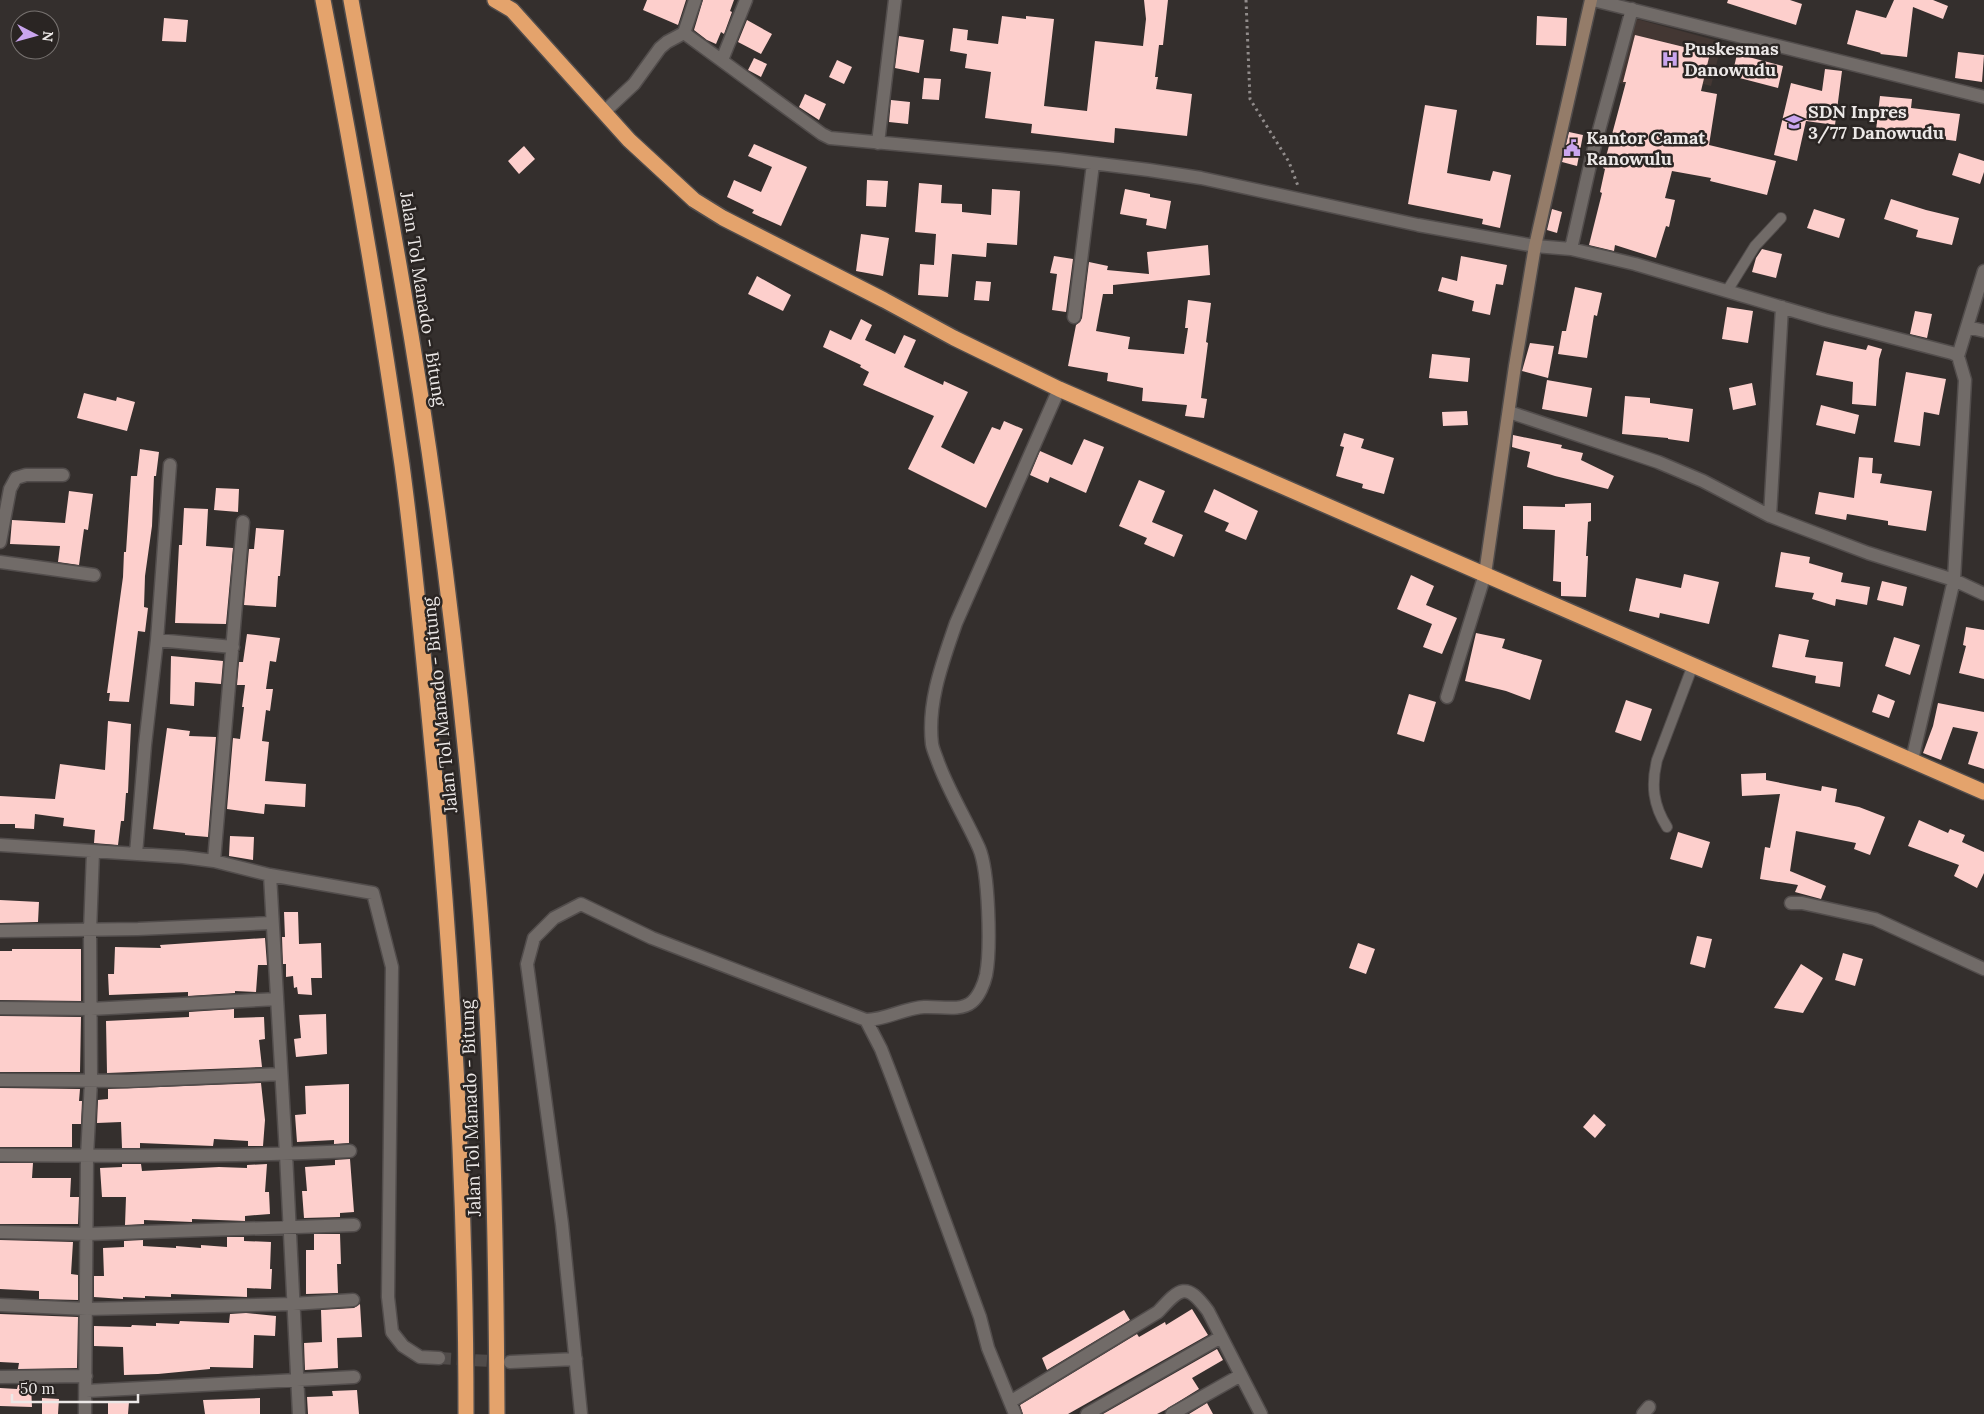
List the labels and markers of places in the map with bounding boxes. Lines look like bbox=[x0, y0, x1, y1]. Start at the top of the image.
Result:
place label: Puskesmas Danowudu bbox=[1684, 37, 1779, 81]
hospital icon: Puskesmas Danowudu bbox=[1660, 49, 1680, 69]
place label: SDN Inpres 3/77 Danowudu bbox=[1808, 100, 1944, 144]
school or university icon: SDN Inpres 3/77 Danowudu bbox=[1784, 112, 1804, 132]
place label: Kantor Camat Ranowulu bbox=[1586, 126, 1706, 170]
public building icon: Kantor Camat Ranowulu bbox=[1562, 138, 1582, 158]

